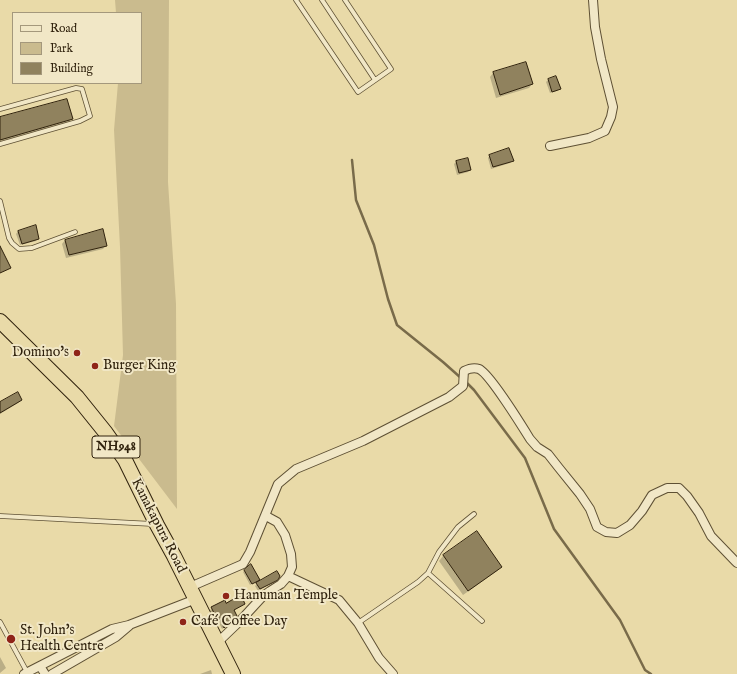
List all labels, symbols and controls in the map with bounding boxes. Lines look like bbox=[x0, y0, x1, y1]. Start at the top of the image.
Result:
legend bbox=[12, 12, 142, 84]
text: Road bbox=[50, 21, 77, 36]
text: Park bbox=[50, 41, 73, 56]
text: Building bbox=[50, 61, 93, 76]
place label: Domino's bbox=[12, 345, 69, 361]
marker: Domino's bbox=[72, 348, 82, 358]
place label: Burger King bbox=[103, 358, 176, 374]
marker: Burger King bbox=[90, 361, 100, 371]
road number: NH948 bbox=[92, 436, 140, 458]
street label: Kanakapura Road bbox=[127, 476, 189, 576]
place label: Hanuman Temple bbox=[234, 588, 338, 604]
marker: Hanuman Temple bbox=[221, 591, 231, 601]
place label: Café Coffee Day bbox=[191, 614, 287, 630]
marker: Café Coffee Day bbox=[178, 617, 188, 627]
place label: St. John's Health Centre bbox=[20, 623, 104, 656]
marker: St. John's Health Centre bbox=[5, 633, 17, 645]

